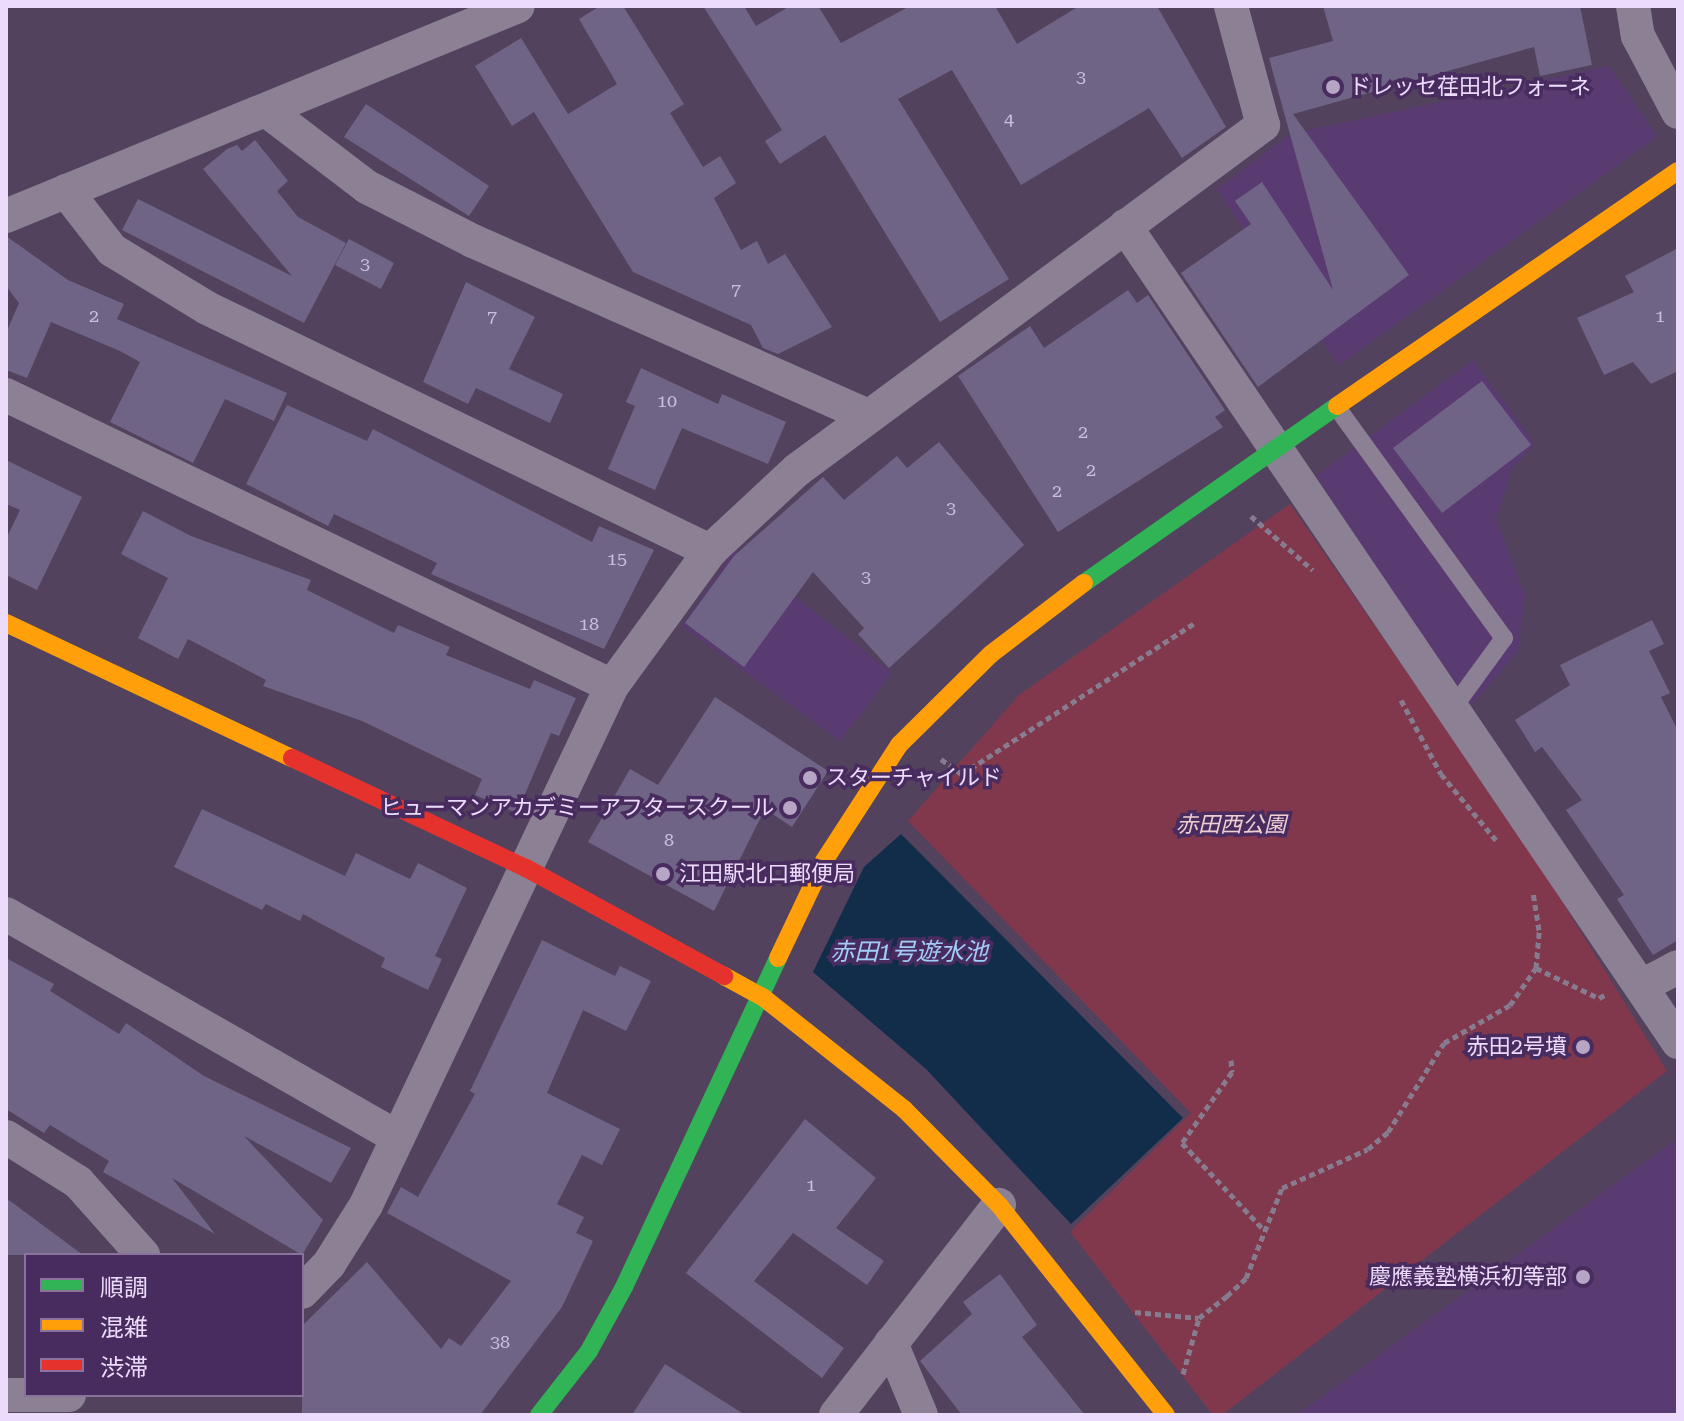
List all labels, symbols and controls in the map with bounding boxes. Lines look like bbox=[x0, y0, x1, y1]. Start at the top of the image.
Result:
house number: 3 bbox=[1076, 66, 1086, 88]
place label: ドレッセ荏田北フォーネ bbox=[1349, 74, 1591, 100]
marker: ドレッセ荏田北フォーネ bbox=[1324, 78, 1342, 96]
house number: 4 bbox=[1004, 108, 1014, 130]
house number: 3 bbox=[360, 253, 370, 275]
house number: 7 bbox=[731, 279, 741, 301]
house number: 2 bbox=[89, 305, 99, 327]
house number: 1 bbox=[1655, 305, 1665, 327]
house number: 7 bbox=[487, 306, 497, 328]
house number: 10 bbox=[657, 390, 677, 412]
house number: 2 bbox=[1078, 421, 1088, 443]
house number: 2 bbox=[1086, 459, 1096, 481]
house number: 2 bbox=[1052, 480, 1062, 502]
house number: 3 bbox=[946, 497, 956, 519]
house number: 15 bbox=[607, 548, 627, 570]
house number: 3 bbox=[861, 566, 871, 588]
house number: 18 bbox=[579, 613, 599, 635]
place label: スターチャイルド bbox=[826, 765, 1002, 791]
marker: スターチャイルド bbox=[801, 769, 819, 787]
place label: ヒューマンアカデミーアフタースクール bbox=[378, 795, 774, 821]
marker: ヒューマンアカデミーアフタースクール bbox=[781, 799, 799, 817]
park label: 赤田西公園 bbox=[1176, 812, 1286, 838]
house number: 8 bbox=[664, 829, 674, 851]
place label: 江田駅北口郵便局 bbox=[679, 861, 855, 887]
marker: 江田駅北口郵便局 bbox=[654, 865, 672, 883]
water label: 赤田1号遊水池 bbox=[830, 939, 988, 967]
place label: 赤田2号墳 bbox=[1467, 1034, 1567, 1060]
marker: 赤田2号墳 bbox=[1574, 1038, 1592, 1056]
house number: 1 bbox=[806, 1174, 816, 1196]
legend bbox=[24, 1253, 304, 1397]
place label: 慶應義塾横浜初等部 bbox=[1369, 1264, 1567, 1290]
marker: 慶應義塾横浜初等部 bbox=[1574, 1268, 1592, 1286]
text: 順調 bbox=[100, 1274, 148, 1302]
text: 混雑 bbox=[100, 1314, 148, 1342]
house number: 38 bbox=[490, 1331, 510, 1353]
text: 渋滞 bbox=[100, 1354, 148, 1382]

